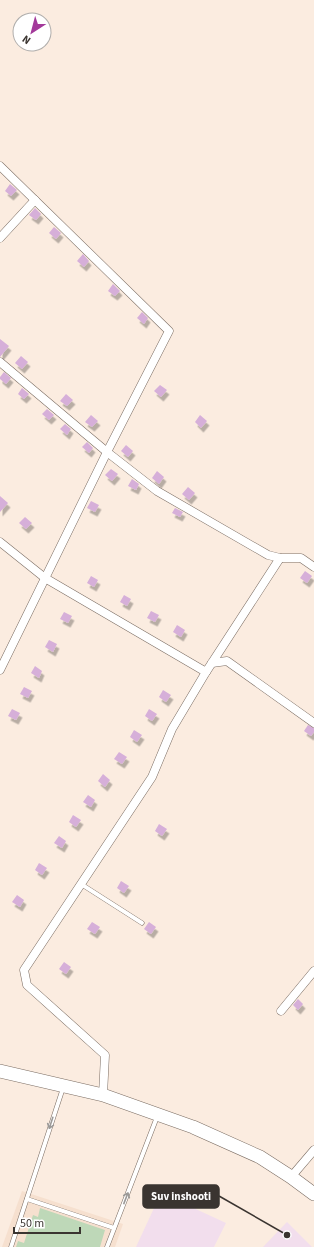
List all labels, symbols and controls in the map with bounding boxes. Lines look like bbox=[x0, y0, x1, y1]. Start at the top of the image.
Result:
north arrow bbox=[12, 12, 52, 52]
text: N bbox=[19, 31, 34, 48]
one-way arrow bbox=[47, 1117, 55, 1129]
callout: Suv inshooti bbox=[143, 1185, 219, 1208]
text: Suv inshooti bbox=[151, 1189, 211, 1204]
one-way arrow bbox=[122, 1192, 130, 1204]
scale bar bbox=[14, 1209, 80, 1235]
text: 50 m bbox=[20, 1215, 44, 1232]

